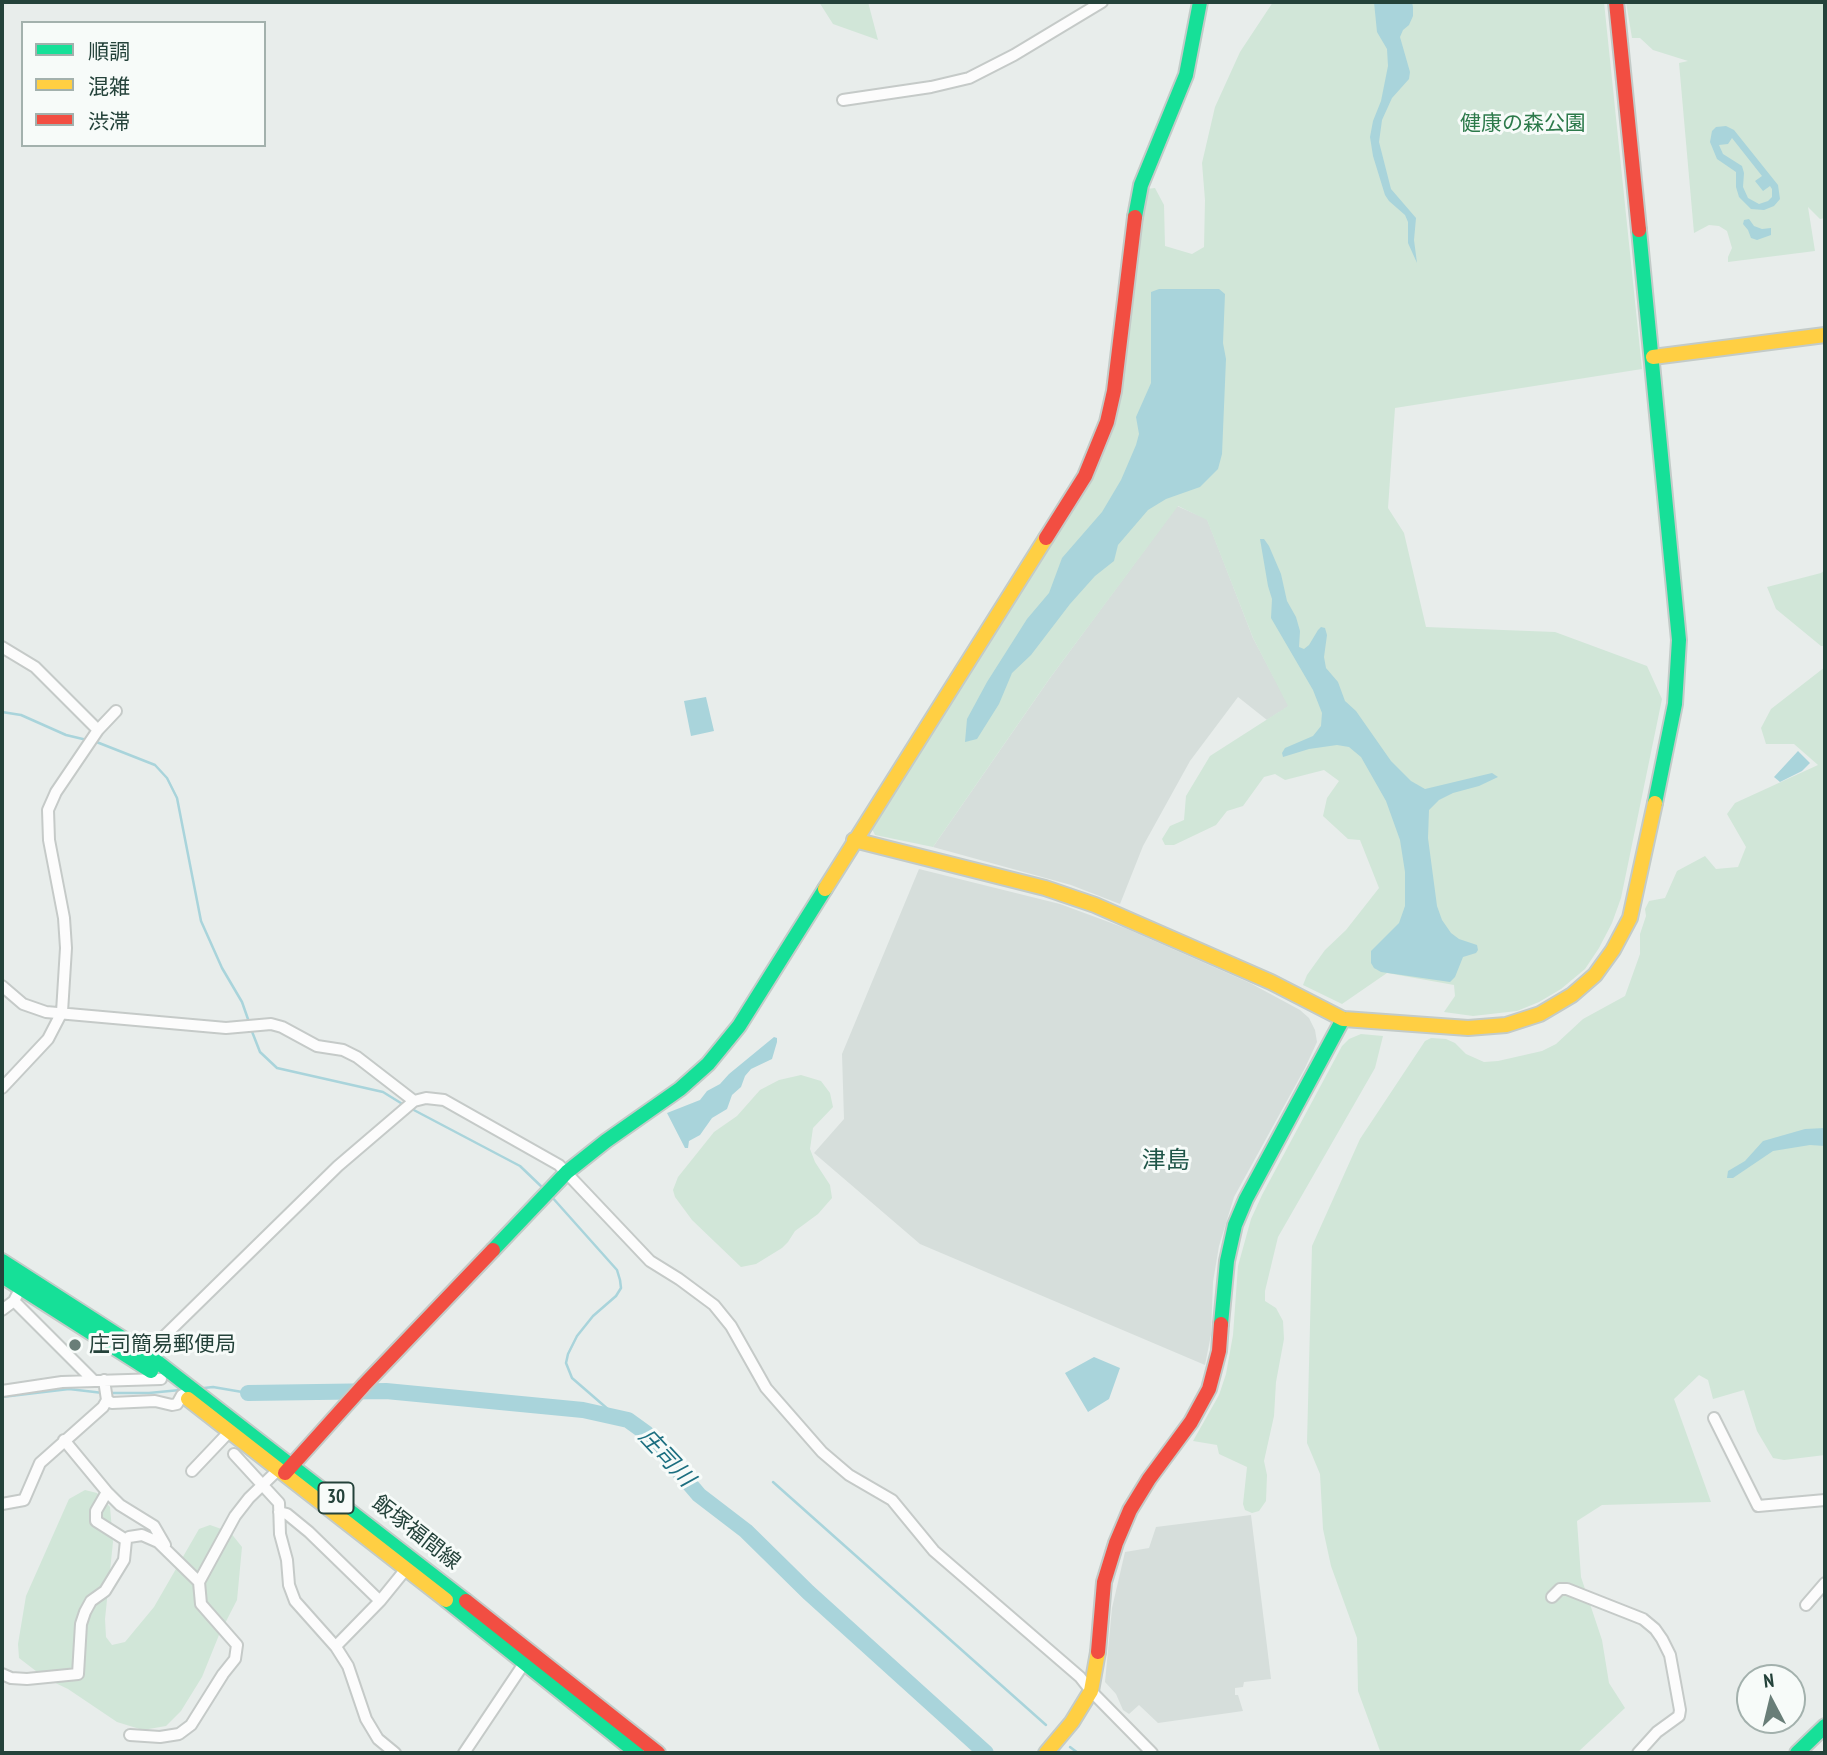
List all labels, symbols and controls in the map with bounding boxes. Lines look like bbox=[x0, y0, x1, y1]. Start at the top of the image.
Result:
legend bbox=[21, 21, 266, 147]
text: 順調 bbox=[88, 38, 130, 65]
text: 混雑 bbox=[88, 73, 130, 100]
text: 渋滞 bbox=[88, 108, 130, 135]
park label: 健康の森公園 bbox=[1460, 111, 1586, 137]
district label: 津島 bbox=[1142, 1147, 1190, 1175]
place label: 庄司簡易郵便局 bbox=[89, 1332, 236, 1358]
marker: 庄司簡易郵便局 bbox=[67, 1337, 83, 1353]
water label: 庄司川 bbox=[632, 1423, 700, 1493]
road number: 30 bbox=[318, 1482, 354, 1514]
street label: 飯塚福間線 bbox=[367, 1491, 465, 1575]
north arrow bbox=[1736, 1664, 1806, 1734]
text: N bbox=[1762, 1668, 1775, 1693]

